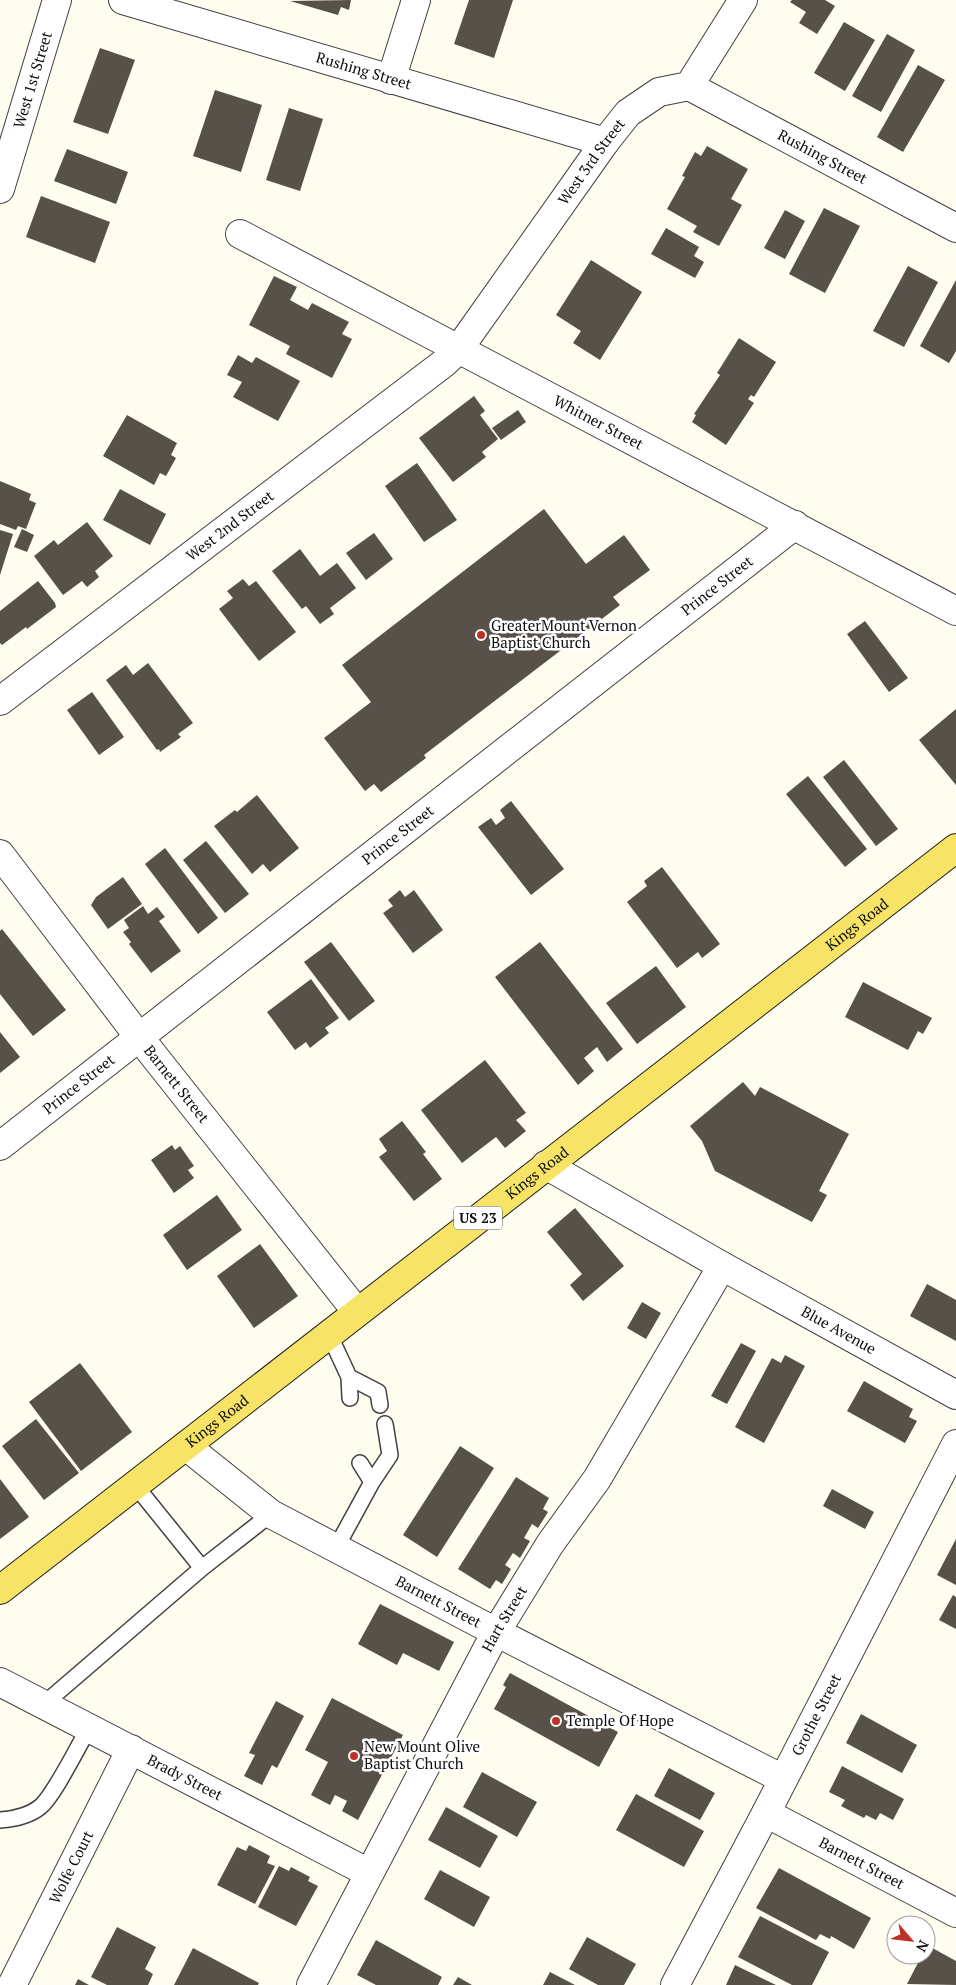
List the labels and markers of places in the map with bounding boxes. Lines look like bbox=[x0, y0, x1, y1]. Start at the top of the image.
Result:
place label: GreaterMount Vernon Baptist Church bbox=[491, 615, 637, 652]
marker: GreaterMount Vernon Baptist Church bbox=[475, 629, 487, 641]
place label: Temple Of Hope bbox=[566, 1710, 674, 1730]
marker: Temple Of Hope bbox=[550, 1715, 562, 1727]
place label: New Mount Olive Baptist Church bbox=[364, 1736, 480, 1773]
marker: New Mount Olive Baptist Church bbox=[348, 1750, 360, 1762]

